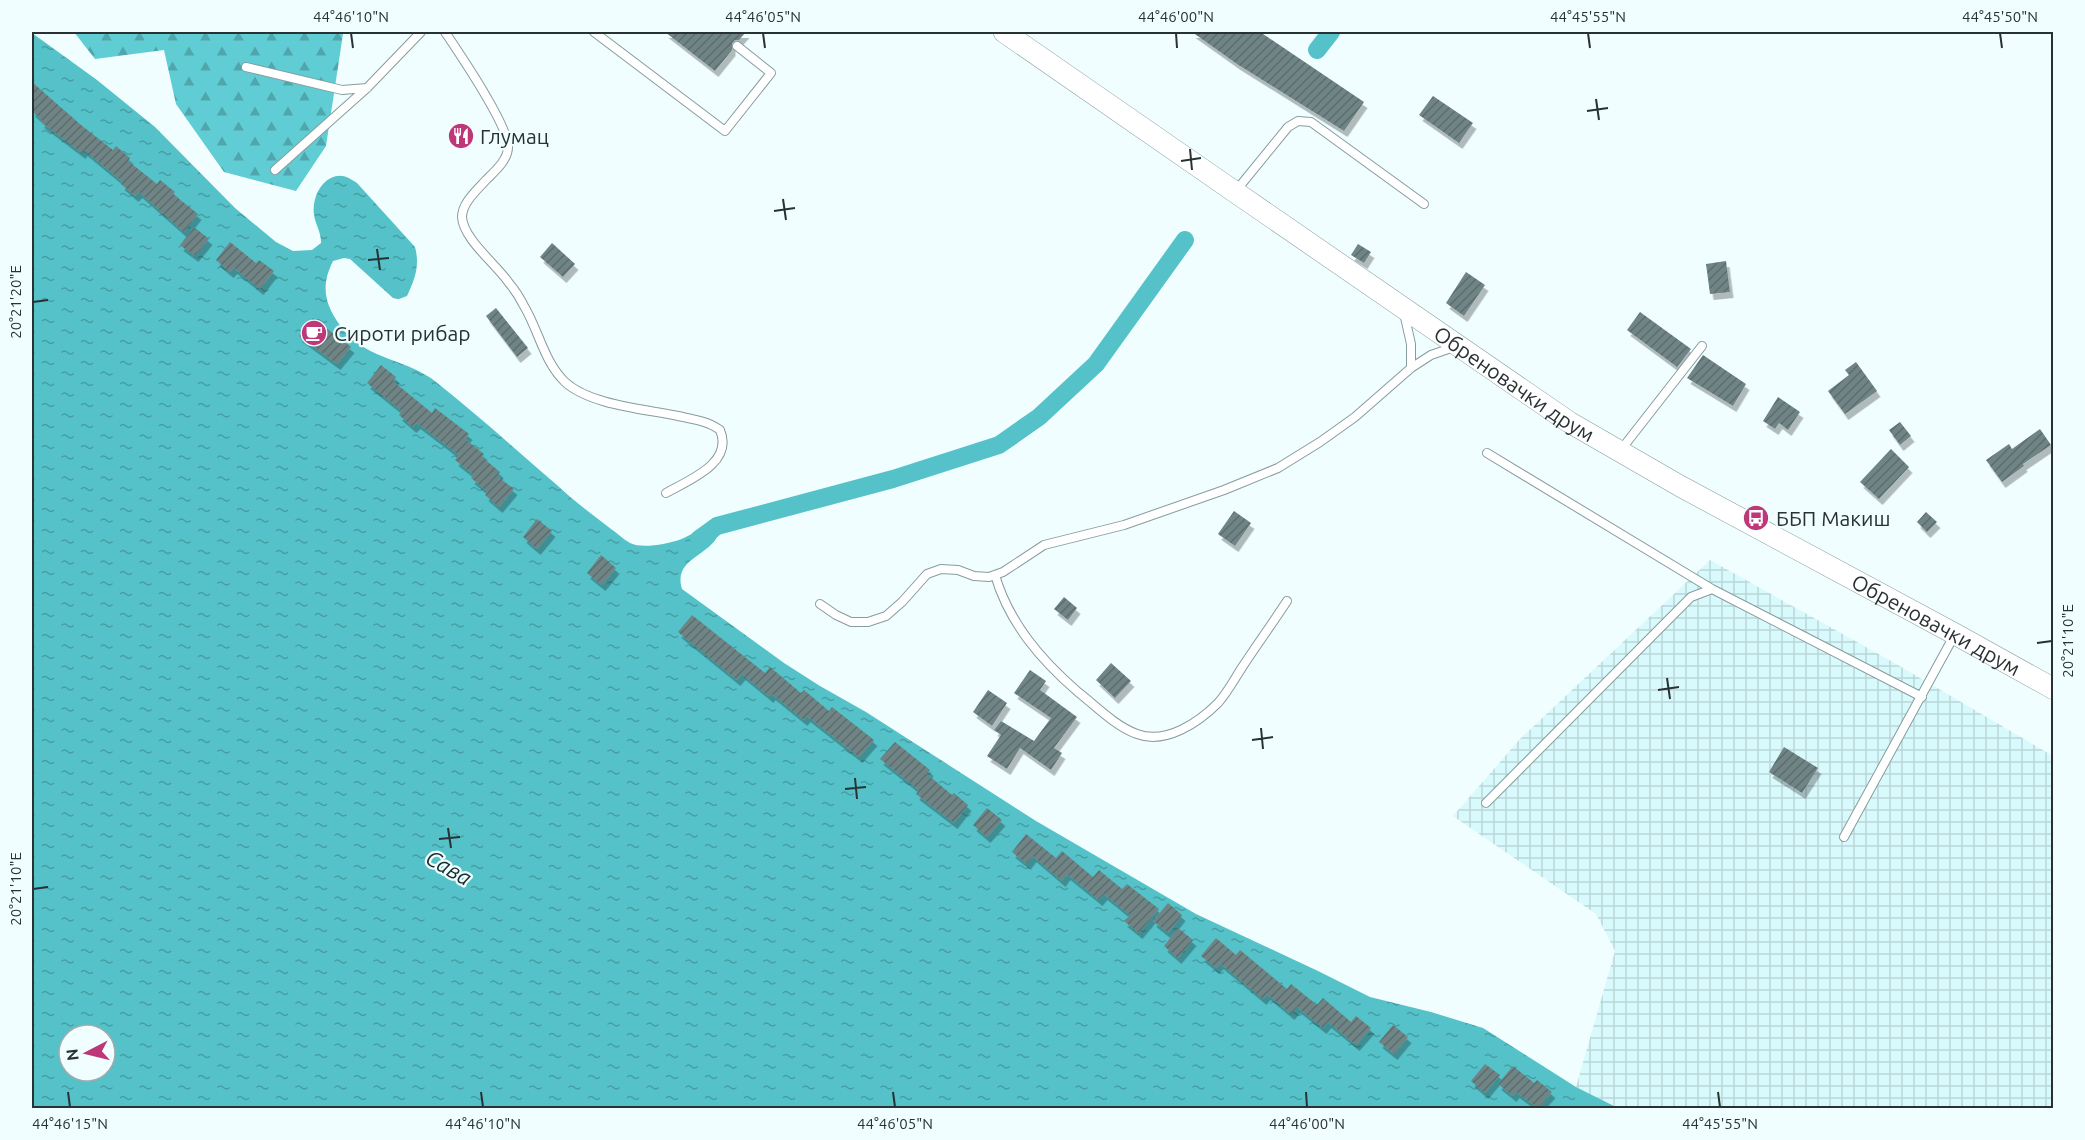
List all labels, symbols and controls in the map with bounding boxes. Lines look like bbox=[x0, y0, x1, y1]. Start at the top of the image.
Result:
text: 44°46'10"N bbox=[313, 8, 389, 25]
text: 44°46'05"N bbox=[725, 8, 801, 25]
text: 44°46'00"N bbox=[1138, 8, 1214, 25]
text: 44°45'55"N bbox=[1550, 8, 1626, 25]
text: 44°45'50"N bbox=[1962, 8, 2038, 25]
restaurant icon: Глумац bbox=[446, 121, 476, 151]
place label: Глумац bbox=[480, 124, 549, 148]
text: 20°21'20"E bbox=[7, 265, 24, 339]
cafe icon: Сироти рибар bbox=[299, 318, 329, 348]
place label: Сироти рибар bbox=[334, 321, 471, 345]
street label: Обреновачки друм bbox=[1430, 321, 1599, 446]
bus stop icon: ББП Макиш bbox=[1741, 503, 1771, 533]
place label: ББП Макиш bbox=[1776, 506, 1891, 530]
street label: Обреновачки друм bbox=[1848, 569, 2025, 680]
text: 20°21'10"E bbox=[2059, 604, 2076, 678]
water label: Сава bbox=[422, 844, 476, 890]
text: 20°21'10"E bbox=[7, 852, 24, 926]
north arrow bbox=[57, 1023, 117, 1083]
text: N bbox=[62, 1048, 82, 1062]
text: 44°46'15"N bbox=[32, 1115, 108, 1132]
text: 44°46'10"N bbox=[445, 1115, 521, 1132]
text: 44°46'05"N bbox=[857, 1115, 933, 1132]
text: 44°46'00"N bbox=[1269, 1115, 1345, 1132]
text: 44°45'55"N bbox=[1682, 1115, 1758, 1132]

